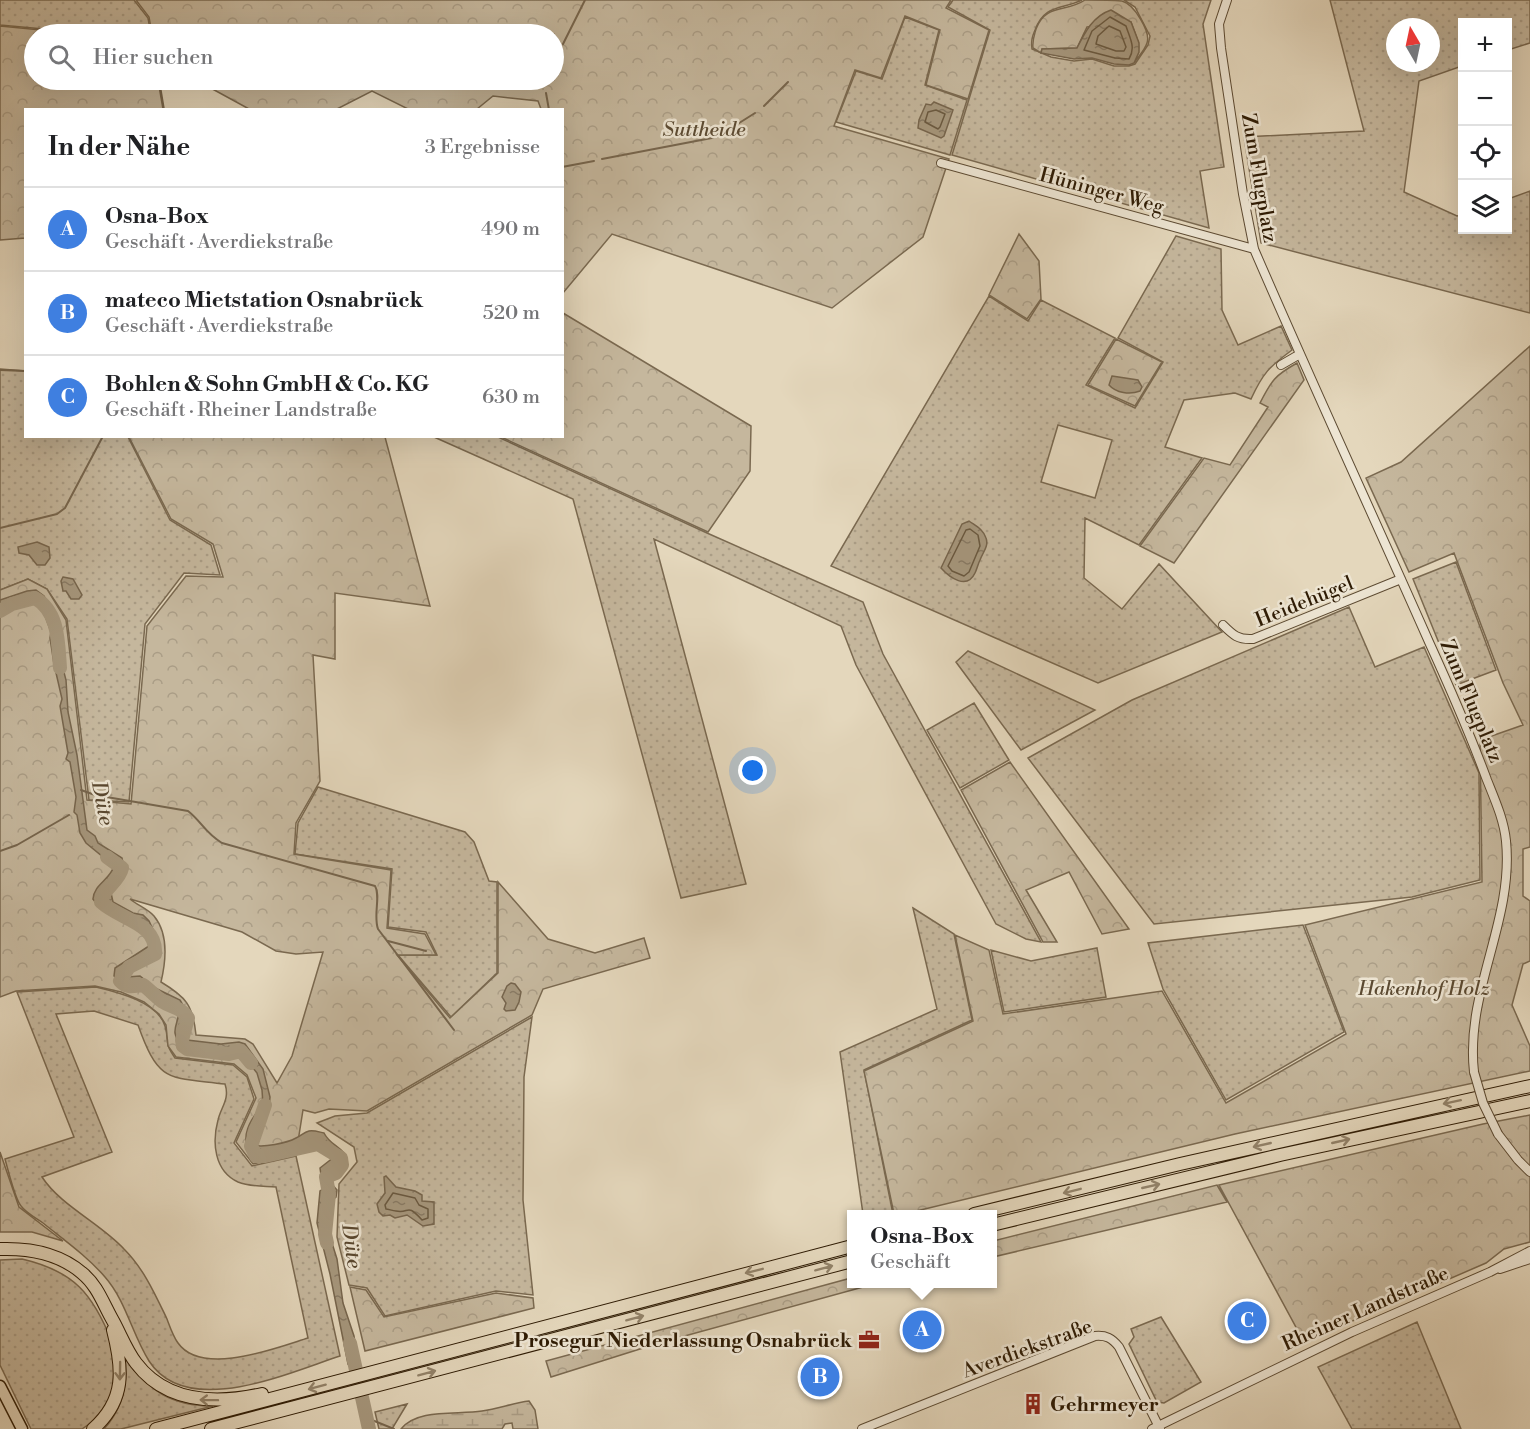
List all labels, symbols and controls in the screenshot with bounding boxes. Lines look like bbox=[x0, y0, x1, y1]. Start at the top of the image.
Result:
north arrow bbox=[1386, 18, 1440, 72]
map controls bbox=[1458, 18, 1512, 234]
button: + bbox=[1458, 18, 1512, 72]
search box bbox=[24, 24, 564, 90]
icon: search bbox=[45, 41, 78, 74]
text: Hier suchen bbox=[93, 44, 213, 71]
button: − bbox=[1458, 72, 1512, 126]
street label: Zum Flugplatz bbox=[1235, 111, 1282, 245]
park label: Suttheide bbox=[662, 118, 746, 143]
button: locate bbox=[1458, 126, 1512, 180]
text: In der Nähe bbox=[48, 131, 190, 163]
text: 3 Ergebnisse bbox=[425, 135, 540, 160]
street label: Hüninger Weg bbox=[1036, 163, 1167, 220]
button: layers bbox=[1458, 180, 1512, 234]
text: Osna-Box bbox=[105, 203, 208, 230]
text: A bbox=[60, 217, 75, 242]
text: 490 m bbox=[481, 217, 540, 242]
text: Geschäft · Averdiekstraße bbox=[105, 230, 333, 255]
text: mateco Mietstation Osnabrück bbox=[105, 287, 423, 314]
text: B bbox=[60, 301, 75, 326]
text: 520 m bbox=[483, 301, 540, 326]
text: Geschäft · Averdiekstraße bbox=[105, 314, 333, 339]
text: Bohlen & Sohn GmbH & Co. KG bbox=[105, 371, 429, 398]
text: C bbox=[60, 385, 75, 410]
text: 630 m bbox=[482, 385, 540, 410]
text: Geschäft · Rheiner Landstraße bbox=[105, 398, 377, 423]
street label: Heidehügel bbox=[1252, 571, 1357, 633]
street label: Zum Flugplatz bbox=[1433, 636, 1508, 767]
your location bbox=[738, 756, 767, 785]
water label: Düte bbox=[85, 778, 119, 828]
park label: Hakenhof Holz bbox=[1357, 977, 1490, 1002]
one-way arrow bbox=[1443, 1097, 1462, 1108]
one-way arrow bbox=[1331, 1135, 1350, 1147]
one-way arrow bbox=[1253, 1140, 1272, 1151]
one-way arrow bbox=[1141, 1180, 1161, 1191]
one-way arrow bbox=[1063, 1185, 1082, 1197]
popup bbox=[847, 1210, 997, 1288]
water label: Düte bbox=[335, 1221, 367, 1270]
text: Osna-Box bbox=[870, 1223, 974, 1250]
text: Geschäft bbox=[870, 1250, 951, 1275]
one-way arrow bbox=[814, 1261, 833, 1273]
street label: Rheiner Landstraße bbox=[1278, 1261, 1453, 1357]
one-way arrow bbox=[745, 1265, 764, 1277]
pin: C bbox=[1228, 1298, 1266, 1344]
pin: A bbox=[902, 1308, 942, 1352]
one-way arrow bbox=[626, 1311, 645, 1323]
street label: Averdiekstraße bbox=[958, 1314, 1096, 1385]
office icon: Prosegur Niederlassung Osnabrück bbox=[857, 1328, 881, 1352]
place label: Prosegur Niederlassung Osnabrück bbox=[514, 1329, 853, 1354]
pin: B bbox=[800, 1354, 840, 1400]
one-way arrow bbox=[114, 1361, 126, 1381]
one-way arrow bbox=[417, 1367, 436, 1378]
one-way arrow bbox=[308, 1382, 327, 1394]
building icon: Gehrmeyer bbox=[1021, 1392, 1045, 1416]
place label: Gehrmeyer bbox=[1050, 1393, 1159, 1418]
one-way arrow bbox=[200, 1394, 220, 1406]

